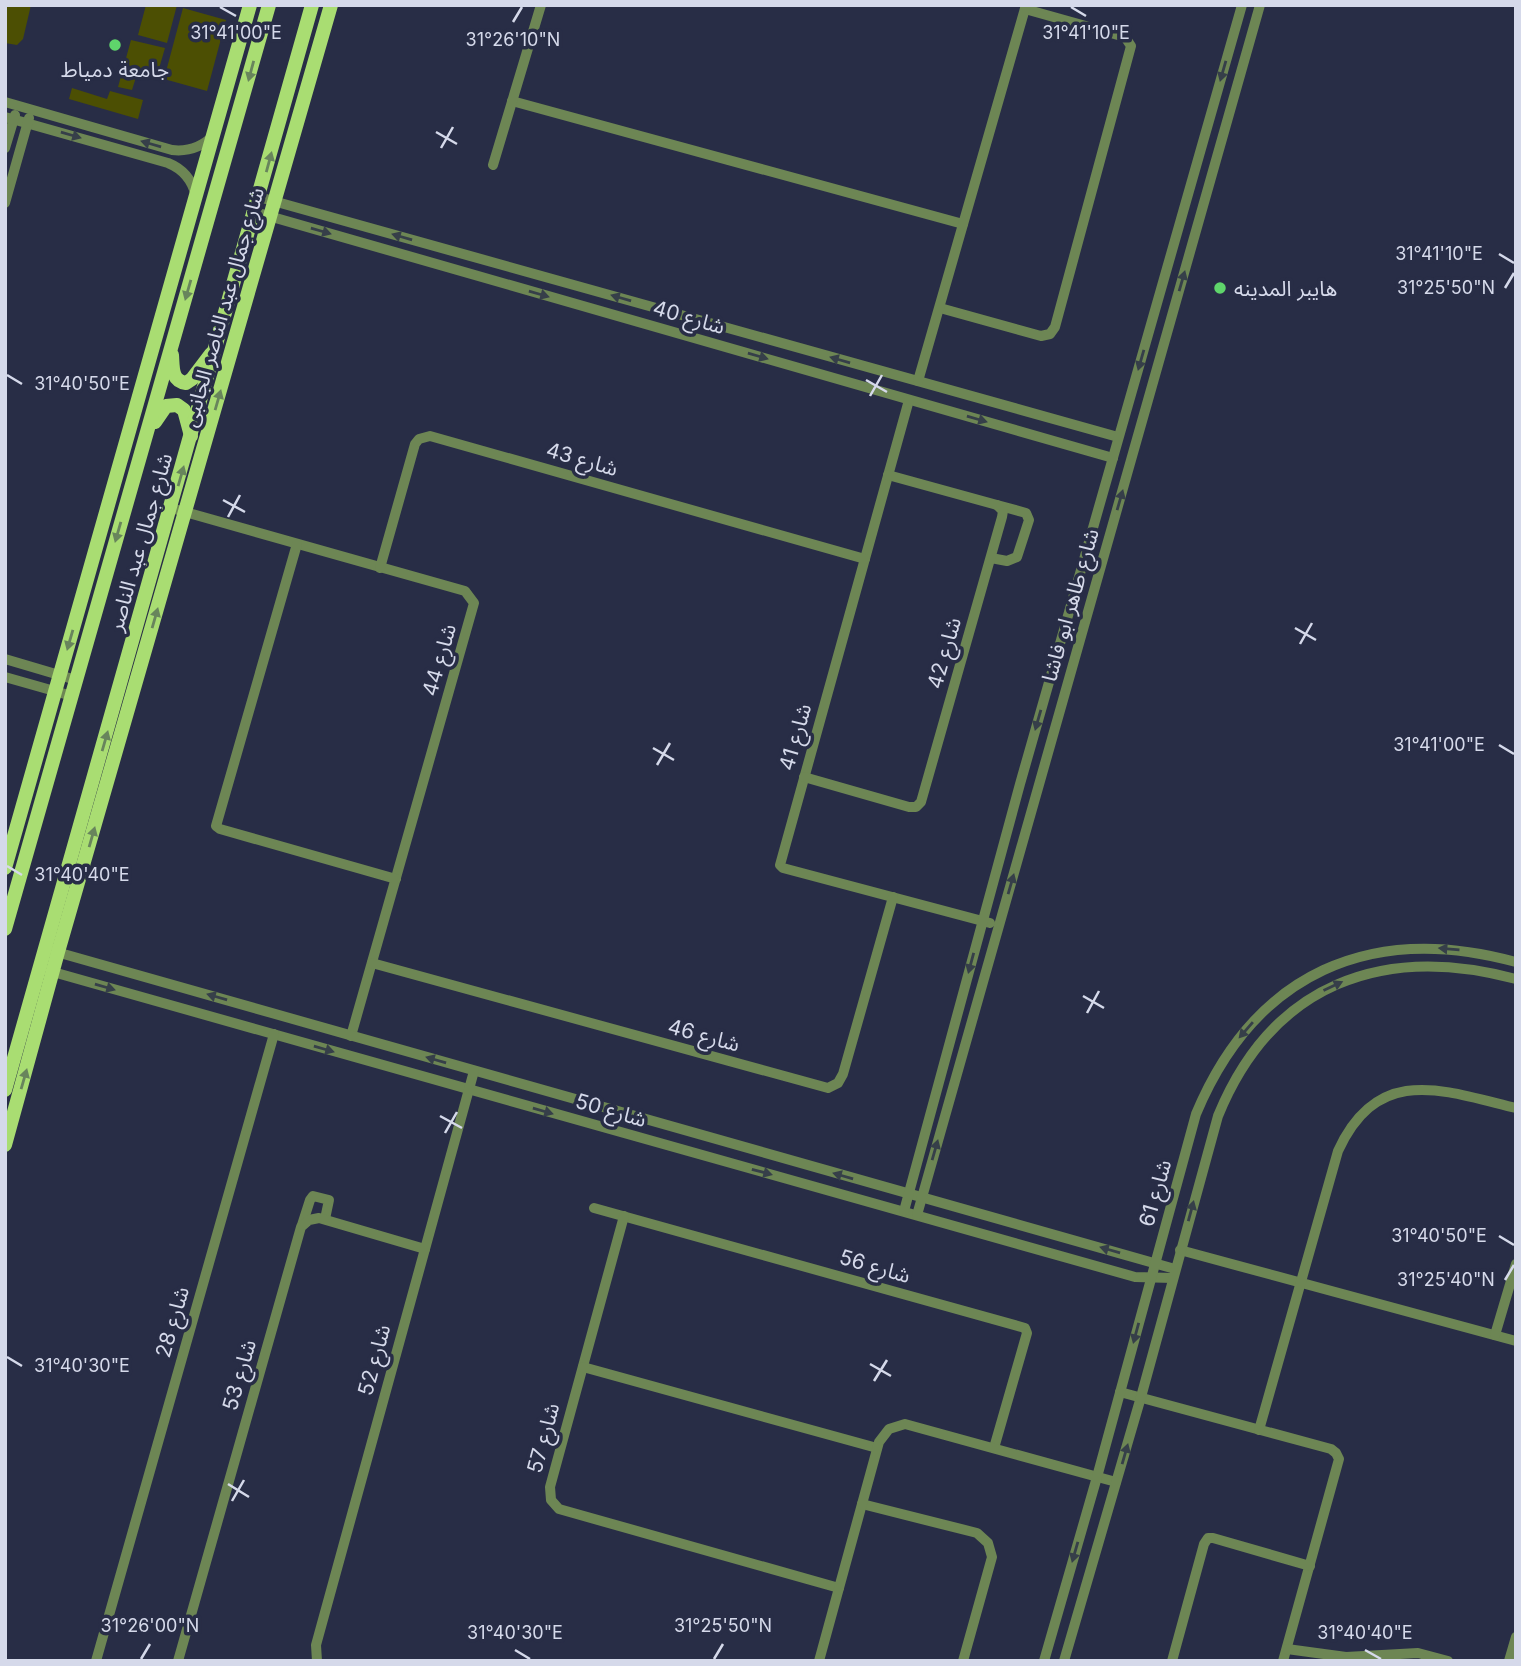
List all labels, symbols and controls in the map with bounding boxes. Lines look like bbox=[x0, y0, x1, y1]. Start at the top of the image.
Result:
text: 31°41'00"E bbox=[190, 22, 282, 43]
text: 31°41'10"E bbox=[1042, 22, 1130, 43]
text: 31°26'10"N bbox=[466, 29, 560, 50]
marker: جامعة دمياط bbox=[107, 37, 123, 53]
place label: جامعة دمياط bbox=[61, 57, 169, 82]
one-way arrow bbox=[245, 60, 256, 82]
one-way arrow bbox=[1218, 61, 1228, 82]
one-way arrow bbox=[61, 131, 82, 141]
one-way arrow bbox=[140, 138, 161, 148]
one-way arrow bbox=[264, 151, 275, 173]
street label: شارع جمال عبد الناصر الجانبى bbox=[177, 184, 272, 430]
one-way arrow bbox=[310, 226, 331, 236]
one-way arrow bbox=[391, 231, 412, 241]
text: 31°41'10"E bbox=[1395, 243, 1483, 264]
one-way arrow bbox=[1178, 270, 1188, 291]
place label: هايبر المدينه bbox=[1234, 276, 1337, 301]
text: 31°25'50"N bbox=[1397, 277, 1495, 298]
one-way arrow bbox=[182, 279, 192, 300]
marker: هايبر المدينه bbox=[1212, 280, 1228, 296]
one-way arrow bbox=[529, 289, 550, 299]
one-way arrow bbox=[610, 293, 631, 303]
street label: شارع 40 bbox=[649, 295, 728, 342]
one-way arrow bbox=[1135, 350, 1145, 371]
one-way arrow bbox=[748, 352, 769, 362]
one-way arrow bbox=[830, 354, 851, 364]
text: 31°40'50"E bbox=[34, 373, 130, 394]
one-way arrow bbox=[214, 389, 224, 410]
one-way arrow bbox=[966, 414, 988, 425]
street label: شارع 43 bbox=[542, 437, 621, 484]
street label: شارع جمال عبد الناصر bbox=[102, 450, 180, 636]
one-way arrow bbox=[176, 465, 186, 486]
one-way arrow bbox=[1116, 489, 1126, 510]
one-way arrow bbox=[112, 521, 123, 543]
street label: شارع طاهر ابو فاشا bbox=[1036, 526, 1107, 685]
one-way arrow bbox=[151, 607, 161, 628]
street label: شارع 42 bbox=[922, 614, 969, 692]
street label: شارع 44 bbox=[417, 621, 464, 700]
one-way arrow bbox=[65, 630, 75, 651]
street label: شارع 41 bbox=[774, 701, 819, 774]
one-way arrow bbox=[1032, 710, 1042, 731]
one-way arrow bbox=[100, 731, 110, 752]
text: 31°41'00"E bbox=[1393, 734, 1485, 755]
one-way arrow bbox=[87, 825, 98, 847]
text: 31°40'40"E bbox=[34, 864, 130, 885]
one-way arrow bbox=[1006, 872, 1017, 894]
one-way arrow bbox=[1438, 943, 1460, 954]
one-way arrow bbox=[965, 953, 976, 975]
one-way arrow bbox=[1322, 981, 1343, 992]
one-way arrow bbox=[95, 982, 116, 992]
one-way arrow bbox=[206, 992, 227, 1002]
street label: شارع 46 bbox=[665, 1013, 743, 1059]
one-way arrow bbox=[1239, 1022, 1254, 1039]
one-way arrow bbox=[314, 1044, 335, 1054]
one-way arrow bbox=[425, 1054, 446, 1064]
one-way arrow bbox=[19, 1068, 29, 1089]
street label: شارع 50 bbox=[572, 1088, 649, 1135]
one-way arrow bbox=[533, 1106, 554, 1116]
one-way arrow bbox=[931, 1139, 941, 1160]
street label: شارع 61 bbox=[1134, 1157, 1179, 1230]
one-way arrow bbox=[751, 1167, 773, 1178]
one-way arrow bbox=[833, 1170, 854, 1180]
one-way arrow bbox=[1186, 1200, 1197, 1222]
text: 31°40'50"E bbox=[1391, 1225, 1487, 1246]
street label: شارع 56 bbox=[836, 1244, 913, 1291]
one-way arrow bbox=[1099, 1245, 1120, 1255]
text: 31°25'40"N bbox=[1397, 1269, 1495, 1290]
street label: شارع 28 bbox=[150, 1284, 197, 1361]
street label: شارع 52 bbox=[353, 1322, 398, 1399]
one-way arrow bbox=[1130, 1322, 1141, 1344]
street label: شارع 53 bbox=[217, 1337, 264, 1414]
text: 31°40'30"E bbox=[34, 1355, 130, 1376]
street label: شارع 57 bbox=[522, 1400, 567, 1477]
one-way arrow bbox=[1120, 1444, 1130, 1465]
one-way arrow bbox=[1070, 1542, 1080, 1563]
text: 31°26'00"N bbox=[101, 1615, 199, 1636]
text: 31°25'50"N bbox=[674, 1615, 772, 1636]
text: 31°40'30"E bbox=[467, 1622, 563, 1643]
text: 31°40'40"E bbox=[1317, 1622, 1413, 1643]

